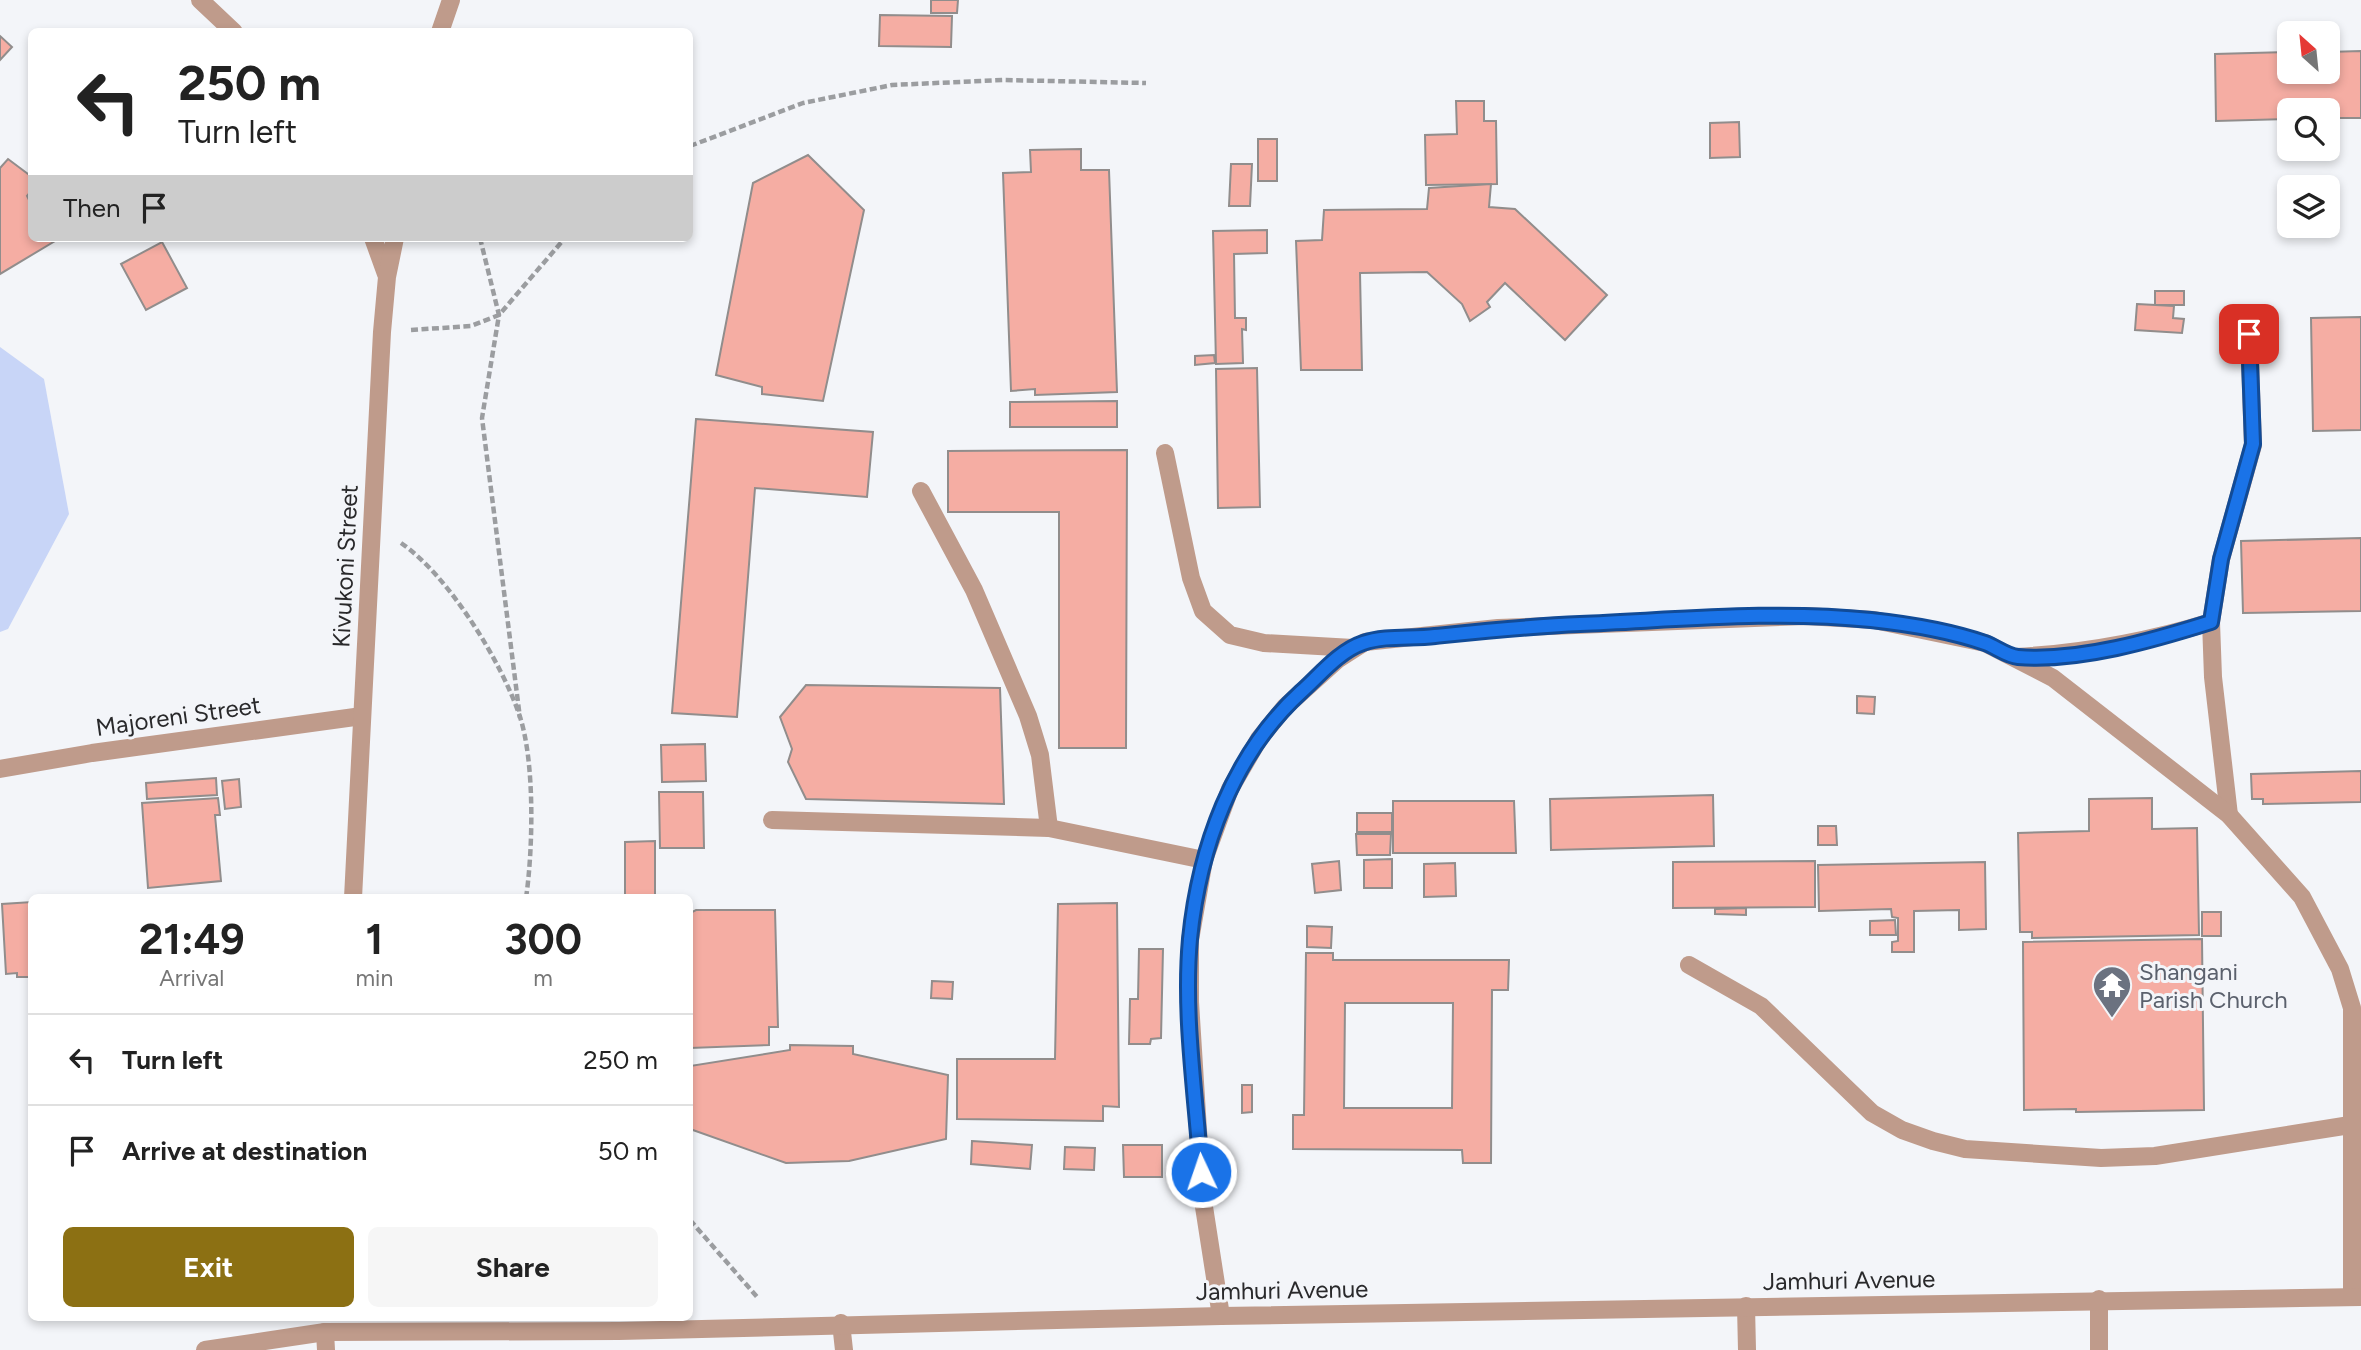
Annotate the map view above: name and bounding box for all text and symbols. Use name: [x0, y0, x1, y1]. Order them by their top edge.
north arrow: [2277, 21, 2340, 84]
map controls: [2277, 21, 2340, 238]
text: 250 m: [178, 53, 321, 112]
icon: left: [63, 56, 154, 147]
button: search: [2277, 98, 2340, 161]
text: Turn left: [178, 113, 297, 151]
button: layers: [2277, 175, 2340, 238]
icon: arrive: [135, 189, 173, 227]
text: Then: [63, 192, 121, 224]
pin: [2219, 304, 2279, 364]
icon: arrive: [2230, 315, 2268, 353]
street label: Kivukoni Street: [326, 484, 364, 648]
street label: Majoreni Street: [94, 690, 262, 742]
text: 21:49: [139, 914, 245, 965]
text: 1: [366, 914, 383, 965]
text: 300: [504, 914, 582, 965]
place label: Shangani Parish Church: [2139, 957, 2288, 1014]
text: Arrival: [159, 964, 224, 992]
text: min: [356, 964, 393, 992]
text: m: [533, 964, 553, 992]
temple icon: Shangani Parish Church: [2091, 964, 2133, 1019]
icon: left: [63, 1041, 101, 1079]
text: Turn left: [122, 1044, 223, 1076]
text: 250 m: [583, 1044, 658, 1076]
icon: arrive: [63, 1132, 101, 1170]
text: Arrive at destination: [122, 1135, 367, 1167]
text: 50 m: [598, 1135, 658, 1167]
position arrow: [1164, 1135, 1238, 1209]
button: Exit: [63, 1227, 354, 1307]
button: Share: [368, 1227, 658, 1307]
street label: Jamhuri Avenue: [1762, 1264, 1936, 1296]
street label: Jamhuri Avenue: [1195, 1274, 1369, 1306]

